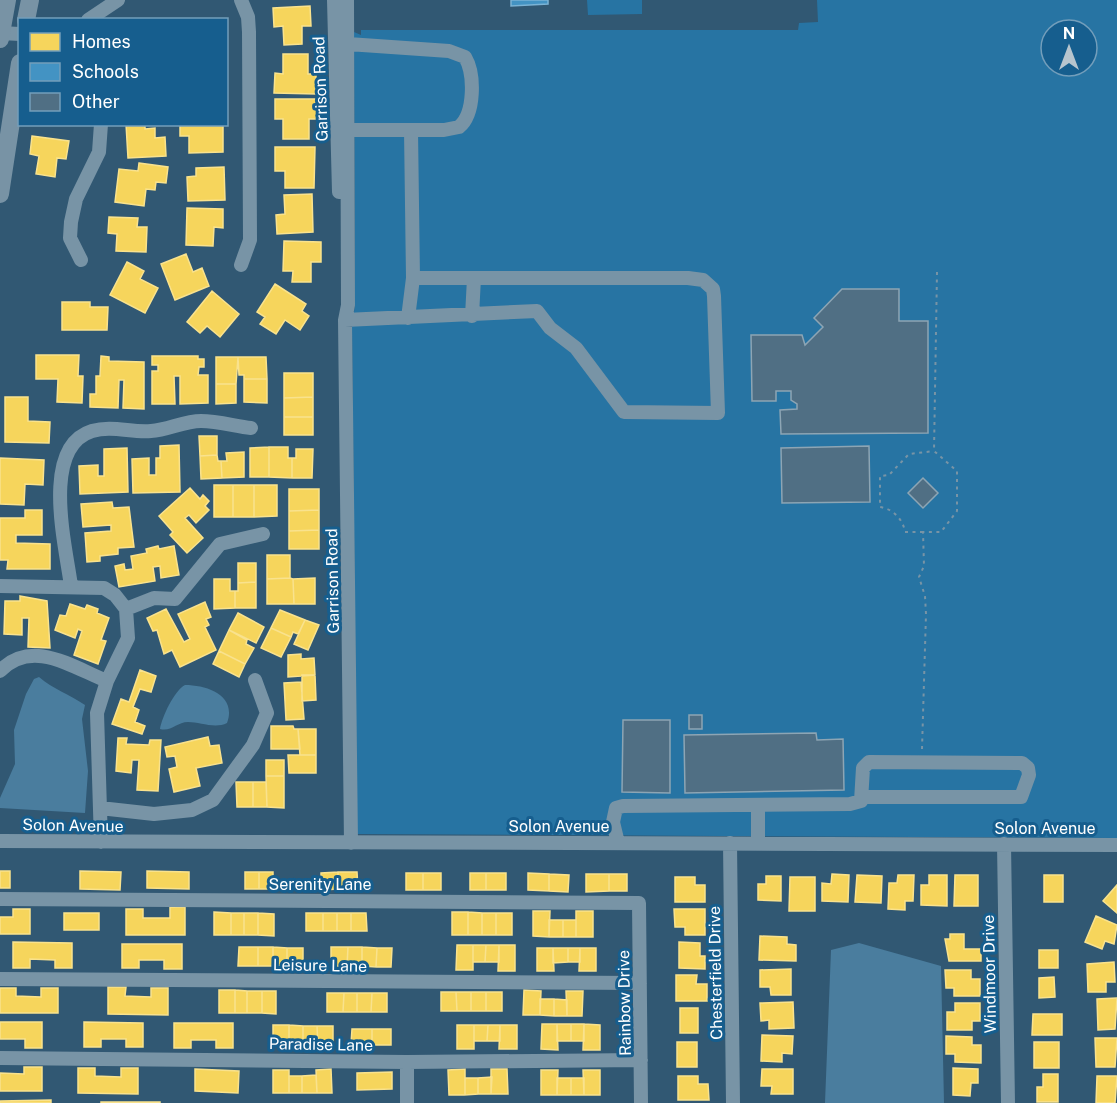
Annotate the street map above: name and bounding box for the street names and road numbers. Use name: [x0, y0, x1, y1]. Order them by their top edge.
street label: Garrison Road: [309, 36, 332, 142]
street label: Garrison Road: [322, 528, 343, 634]
street label: Solon Avenue: [22, 815, 124, 836]
street label: Solon Avenue: [508, 817, 610, 836]
street label: Solon Avenue: [994, 819, 1096, 838]
street label: Serenity Lane: [269, 875, 371, 894]
street label: Chesterfield Drive: [705, 906, 726, 1040]
street label: Windmoor Drive: [979, 915, 1000, 1033]
street label: Rainbow Drive: [614, 950, 635, 1056]
street label: Leisure Lane: [273, 955, 367, 976]
street label: Paradise Lane: [269, 1034, 373, 1055]

